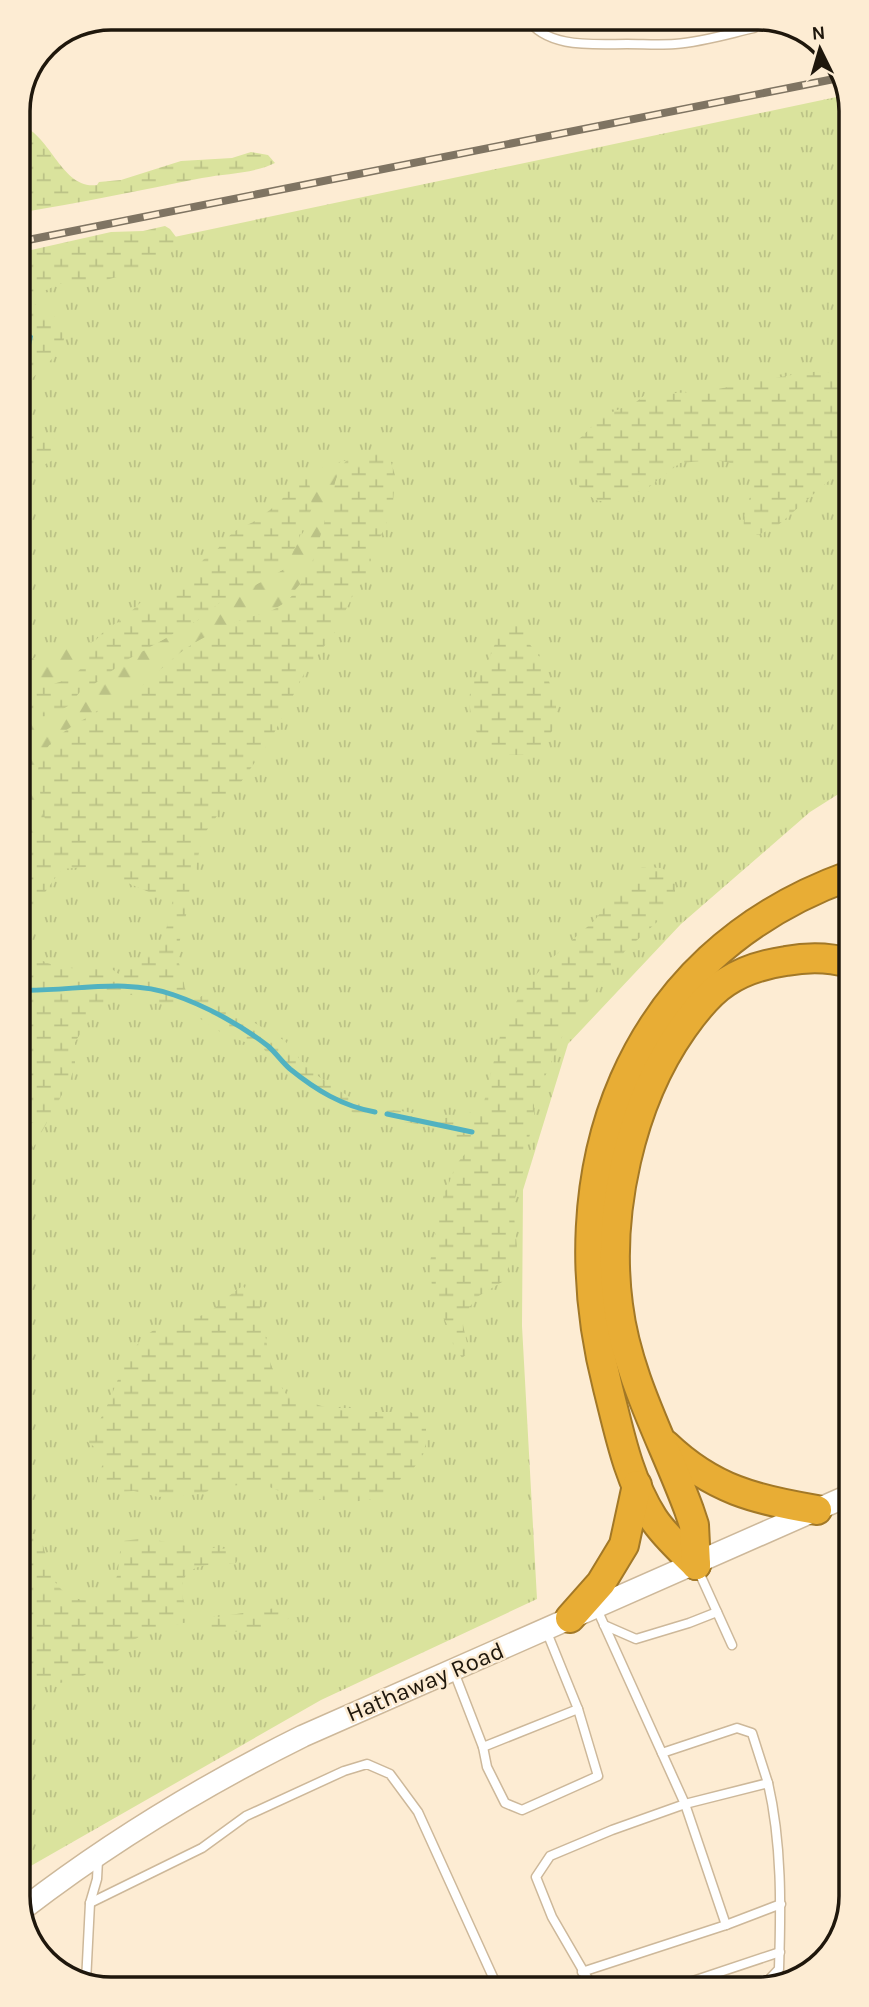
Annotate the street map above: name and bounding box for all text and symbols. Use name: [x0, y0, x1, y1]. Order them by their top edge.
north arrow: [785, 14, 855, 84]
text: N: [811, 22, 826, 45]
street label: Hathaway Road: [342, 1636, 508, 1728]

